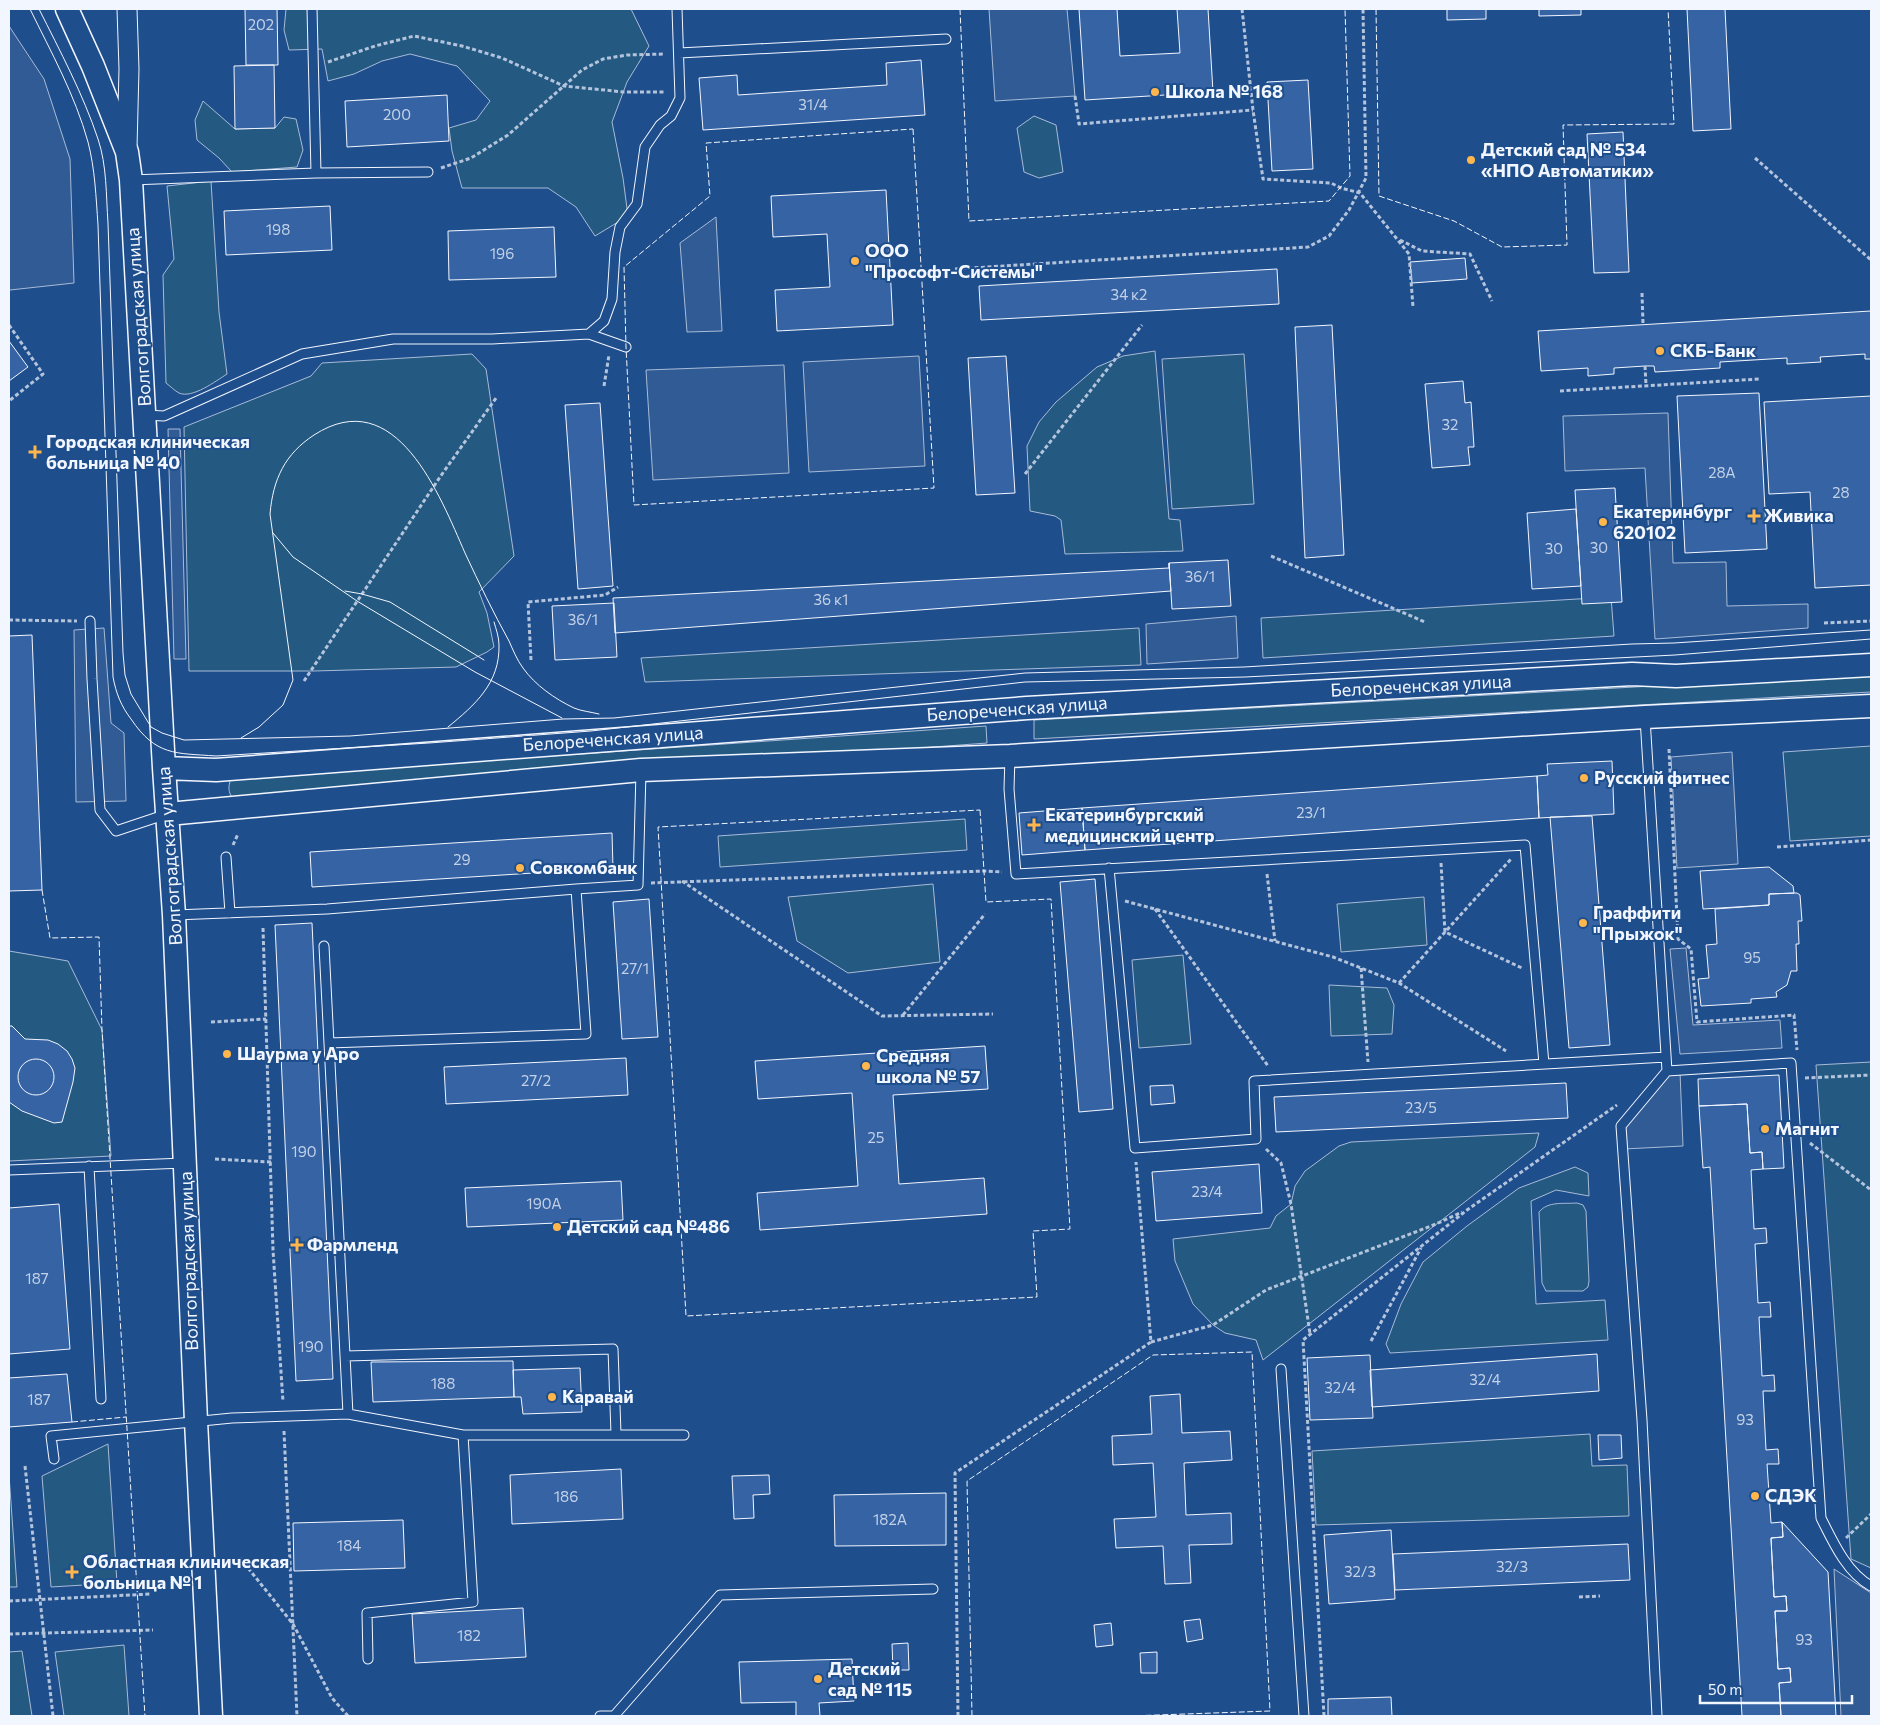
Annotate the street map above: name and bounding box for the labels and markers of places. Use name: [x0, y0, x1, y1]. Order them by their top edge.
place label: Школа № 168: [1165, 80, 1283, 102]
marker: Школа № 168: [1149, 86, 1161, 98]
place label: Детский сад № 534 «НПО Автоматики»: [1481, 138, 1654, 181]
marker: Детский сад № 534 «НПО Автоматики»: [1465, 154, 1477, 166]
place label: ООО "Прософт-Системы": [865, 239, 1043, 282]
marker: ООО "Прософт-Системы": [849, 255, 861, 267]
place label: СКБ-Банк: [1670, 339, 1757, 361]
marker: СКБ-Банк: [1654, 345, 1666, 357]
place label: Городская клиническая больница № 40: [46, 430, 250, 473]
marker: Городская клиническая больница № 40: [28, 445, 42, 459]
place label: Екатеринбург 620102: [1613, 500, 1732, 543]
place label: Живика: [1764, 504, 1834, 526]
marker: Живика: [1748, 510, 1760, 522]
marker: Екатеринбург 620102: [1597, 516, 1609, 528]
place label: Русский фитнес: [1594, 766, 1730, 788]
marker: Русский фитнес: [1578, 772, 1590, 784]
place label: Екатеринбургский медицинский центр: [1045, 803, 1215, 846]
marker: Екатеринбургский медицинский центр: [1027, 818, 1041, 832]
place label: Совкомбанк: [530, 856, 638, 878]
marker: Совкомбанк: [514, 862, 526, 874]
place label: Граффити "Прыжок": [1593, 901, 1683, 944]
marker: Граффити "Прыжок": [1577, 917, 1589, 929]
place label: Шаурма у Аро: [237, 1042, 360, 1064]
place label: Средняя школа № 57: [876, 1044, 980, 1087]
marker: Шаурма у Аро: [221, 1048, 233, 1060]
marker: Средняя школа № 57: [860, 1060, 872, 1072]
place label: Магнит: [1775, 1117, 1839, 1139]
marker: Магнит: [1759, 1123, 1771, 1135]
place label: Детский сад №486: [567, 1215, 730, 1237]
marker: Детский сад №486: [551, 1221, 563, 1233]
place label: Фармленд: [307, 1233, 398, 1255]
marker: Фармленд: [291, 1239, 303, 1251]
place label: Каравай: [562, 1385, 634, 1407]
marker: Каравай: [546, 1391, 558, 1403]
place label: СДЭК: [1765, 1484, 1817, 1506]
marker: СДЭК: [1749, 1490, 1761, 1502]
place label: Областная клиническая больница № 1: [83, 1550, 289, 1593]
marker: Областная клиническая больница № 1: [65, 1565, 79, 1579]
place label: Детский сад № 115: [828, 1657, 912, 1700]
marker: Детский сад № 115: [812, 1673, 824, 1685]

